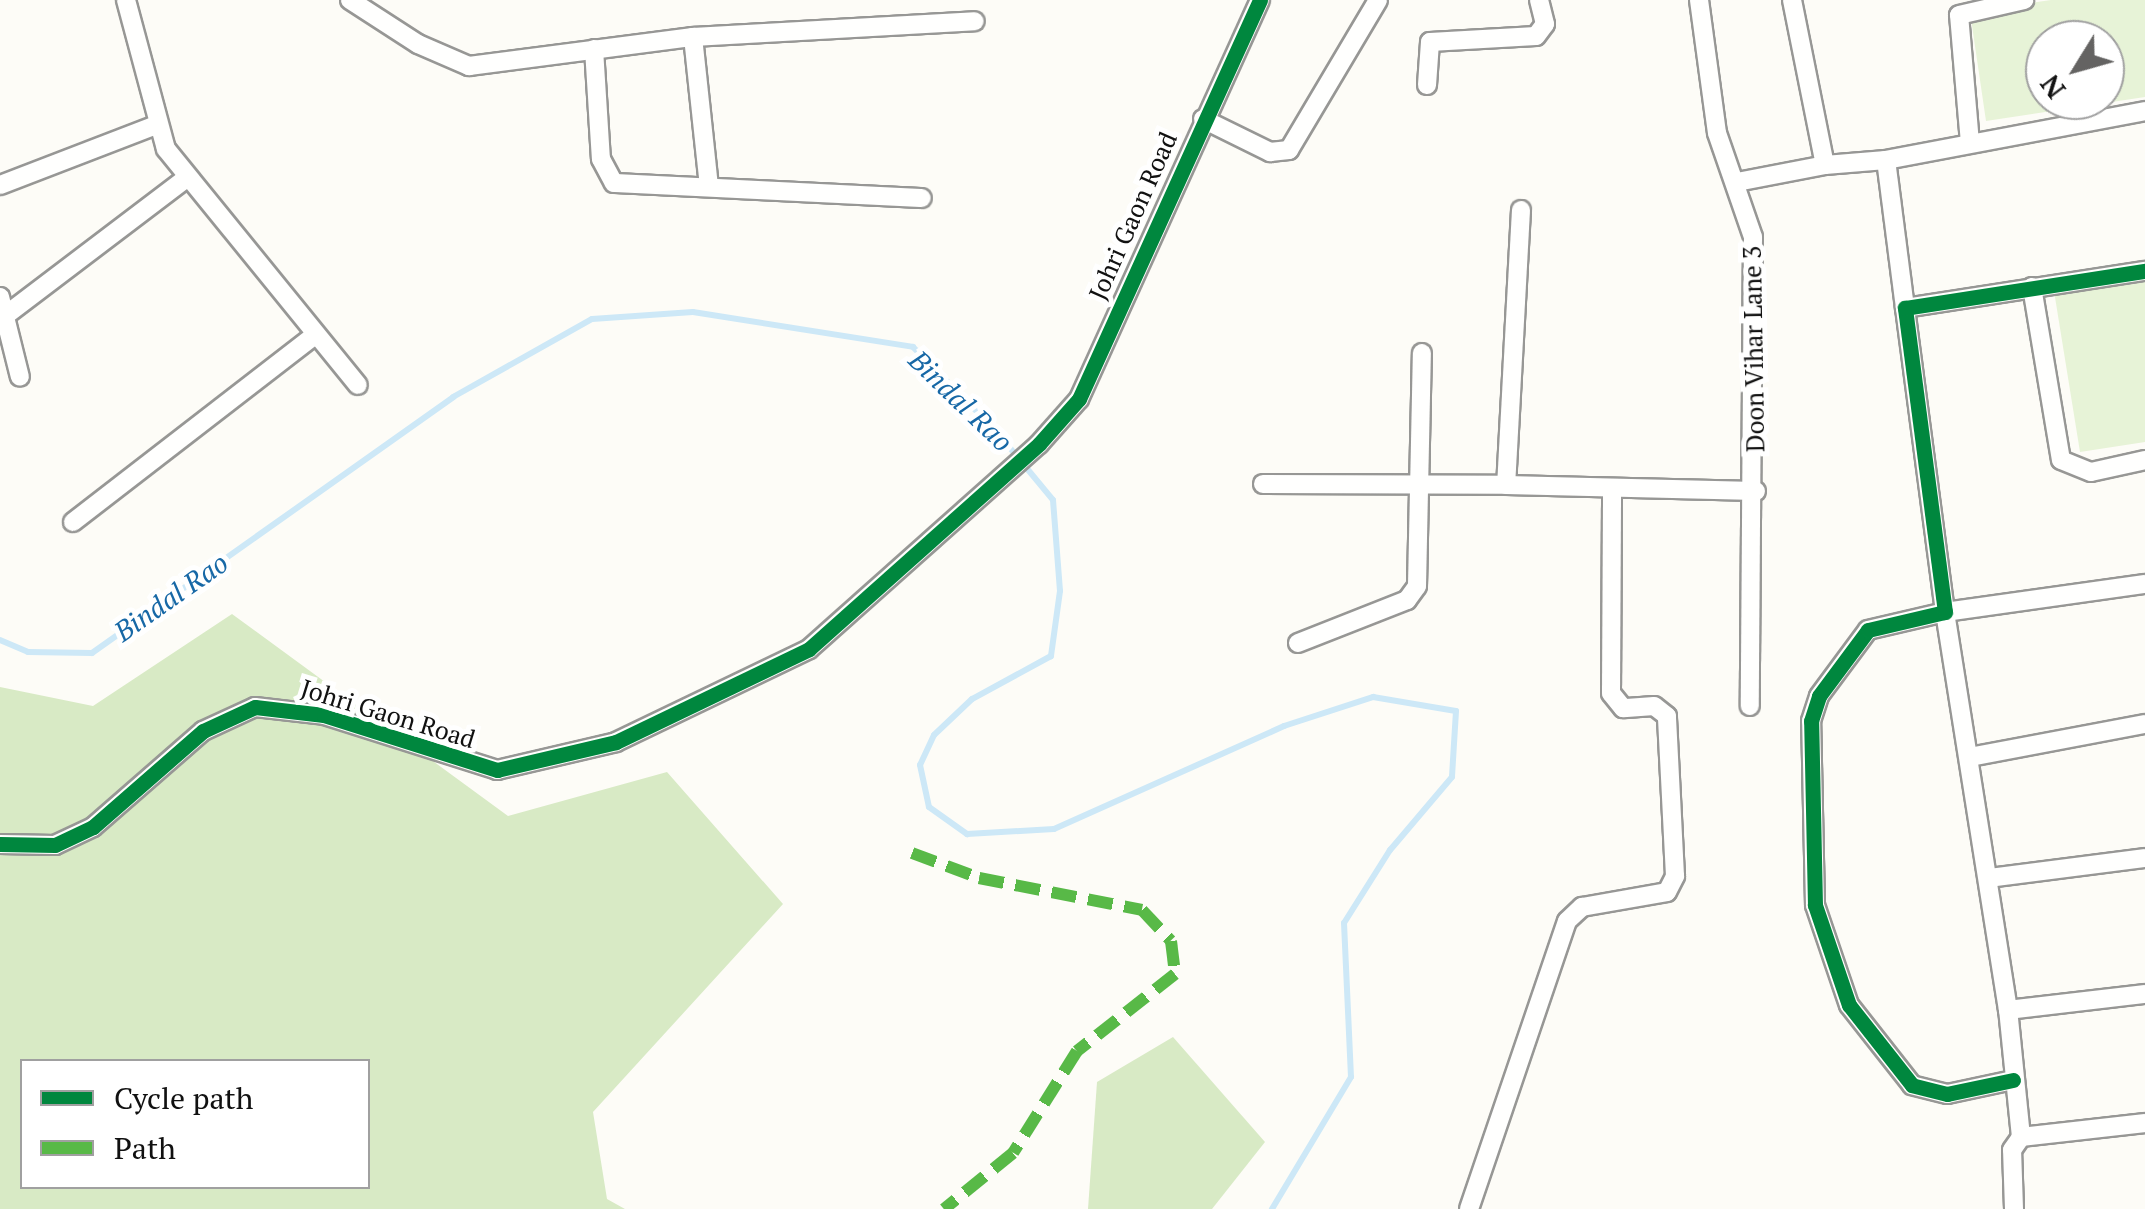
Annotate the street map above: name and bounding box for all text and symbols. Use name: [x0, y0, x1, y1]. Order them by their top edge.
north arrow: [2025, 20, 2125, 120]
text: N: [2031, 68, 2073, 107]
street label: Johri Gaon Road: [1083, 127, 1183, 305]
street label: Doon Vihar Lane 3: [1737, 245, 1771, 453]
water label: Bindal Rao: [902, 343, 1020, 459]
water label: Bindal Rao: [108, 546, 234, 648]
street label: Johri Gaon Road: [297, 673, 479, 755]
legend: [20, 1059, 370, 1189]
text: Cycle path: [114, 1078, 253, 1118]
text: Path: [114, 1128, 176, 1168]

